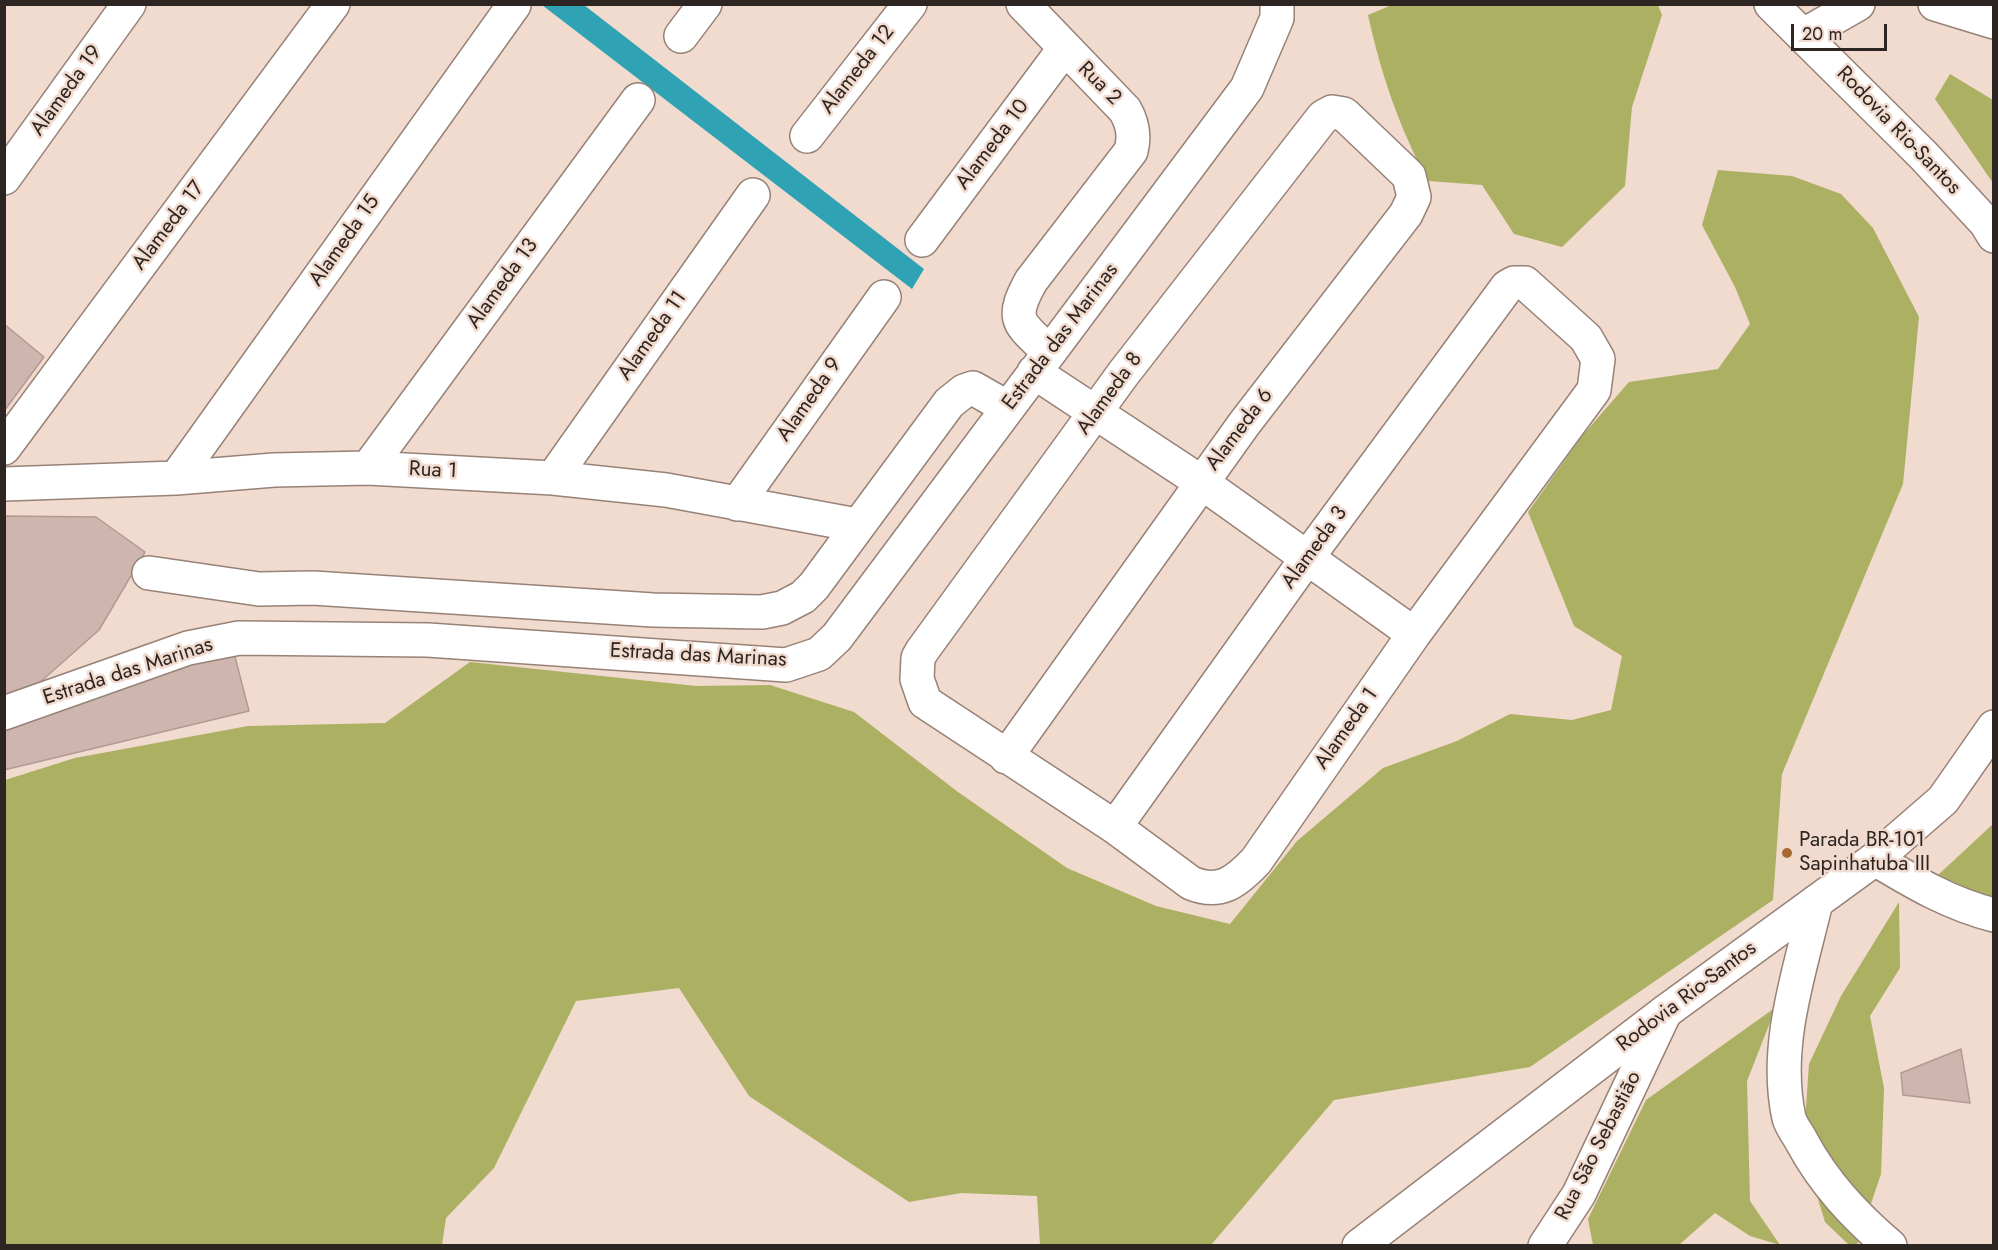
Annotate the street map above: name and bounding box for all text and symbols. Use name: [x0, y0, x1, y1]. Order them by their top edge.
scale bar: [1794, 12, 1890, 50]
street label: Alameda 12: [816, 21, 900, 119]
text: 20 m: [1802, 21, 1842, 47]
street label: Alameda 19: [26, 41, 108, 141]
street label: Rua 2: [1072, 57, 1126, 111]
street label: Rodovia Rio-Santos: [1831, 62, 1965, 200]
street label: Alameda 10: [951, 95, 1035, 195]
street label: Alameda 17: [127, 177, 211, 275]
street label: Alameda 15: [304, 191, 386, 291]
street label: Alameda 13: [462, 234, 544, 334]
street label: Estrada das Marinas: [998, 259, 1124, 415]
street label: Alameda 11: [613, 286, 693, 386]
street label: Alameda 8: [1072, 348, 1148, 440]
street label: Alameda 9: [772, 353, 848, 447]
street label: Alameda 6: [1201, 384, 1279, 476]
street label: Rua 1: [408, 457, 458, 485]
street label: Alameda 3: [1277, 502, 1353, 594]
street label: Estrada das Marinas: [40, 633, 216, 711]
street label: Estrada das Marinas: [609, 639, 787, 673]
street label: Alameda 1: [1310, 683, 1384, 775]
place label: Parada BR-101 Sapinhatuba III: [1799, 828, 1930, 878]
marker: Parada BR-101 Sapinhatuba III: [1780, 846, 1794, 860]
street label: Rodovia Rio-Santos: [1612, 936, 1762, 1058]
street label: Rua São Sebastião: [1551, 1067, 1647, 1225]

